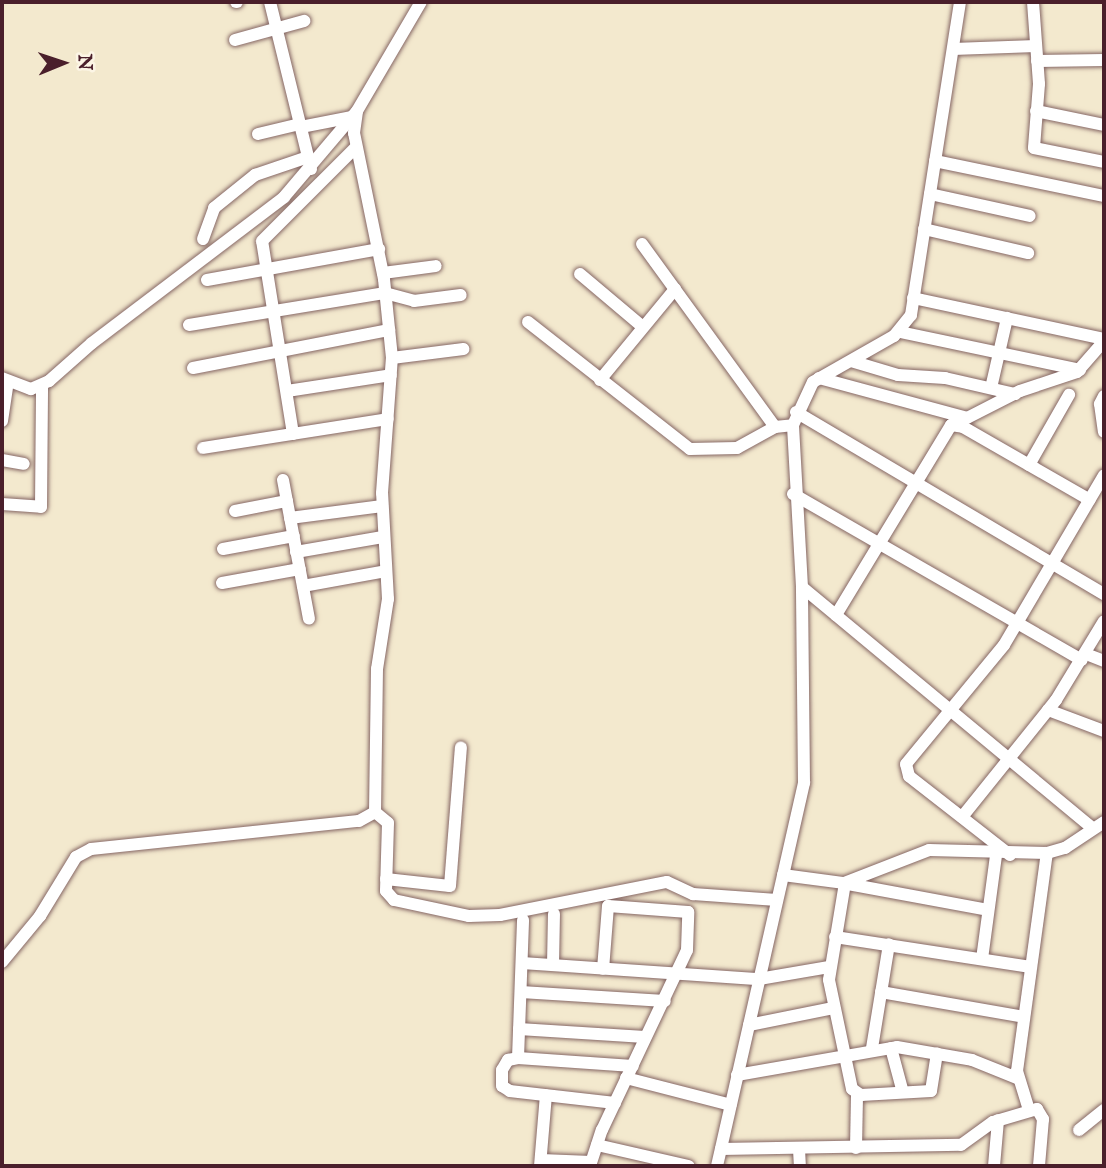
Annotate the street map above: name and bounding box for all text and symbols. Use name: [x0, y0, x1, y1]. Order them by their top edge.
north arrow: [28, 28, 98, 98]
text: N: [72, 54, 96, 71]

